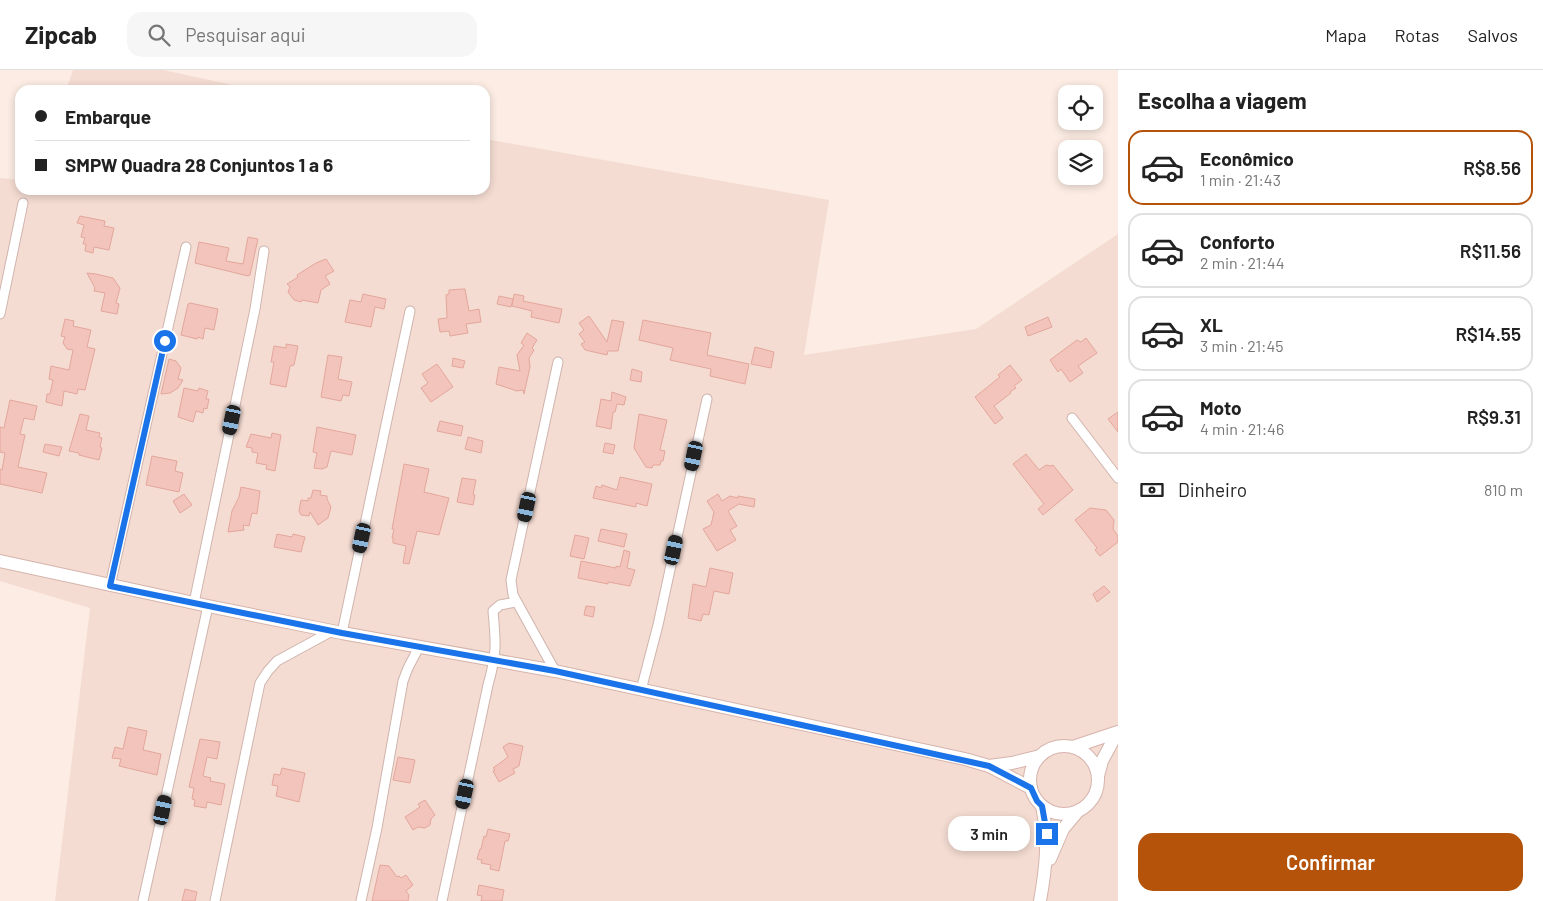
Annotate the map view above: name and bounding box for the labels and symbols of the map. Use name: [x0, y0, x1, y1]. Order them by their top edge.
route start: [154, 330, 176, 352]
car: [221, 404, 242, 436]
car: [683, 440, 704, 472]
car: [516, 491, 537, 523]
car: [351, 522, 372, 554]
car: [663, 534, 684, 566]
car: [454, 778, 475, 810]
car: [152, 794, 173, 826]
callout: 3 min: [947, 816, 1030, 852]
route end: [1036, 823, 1058, 845]

